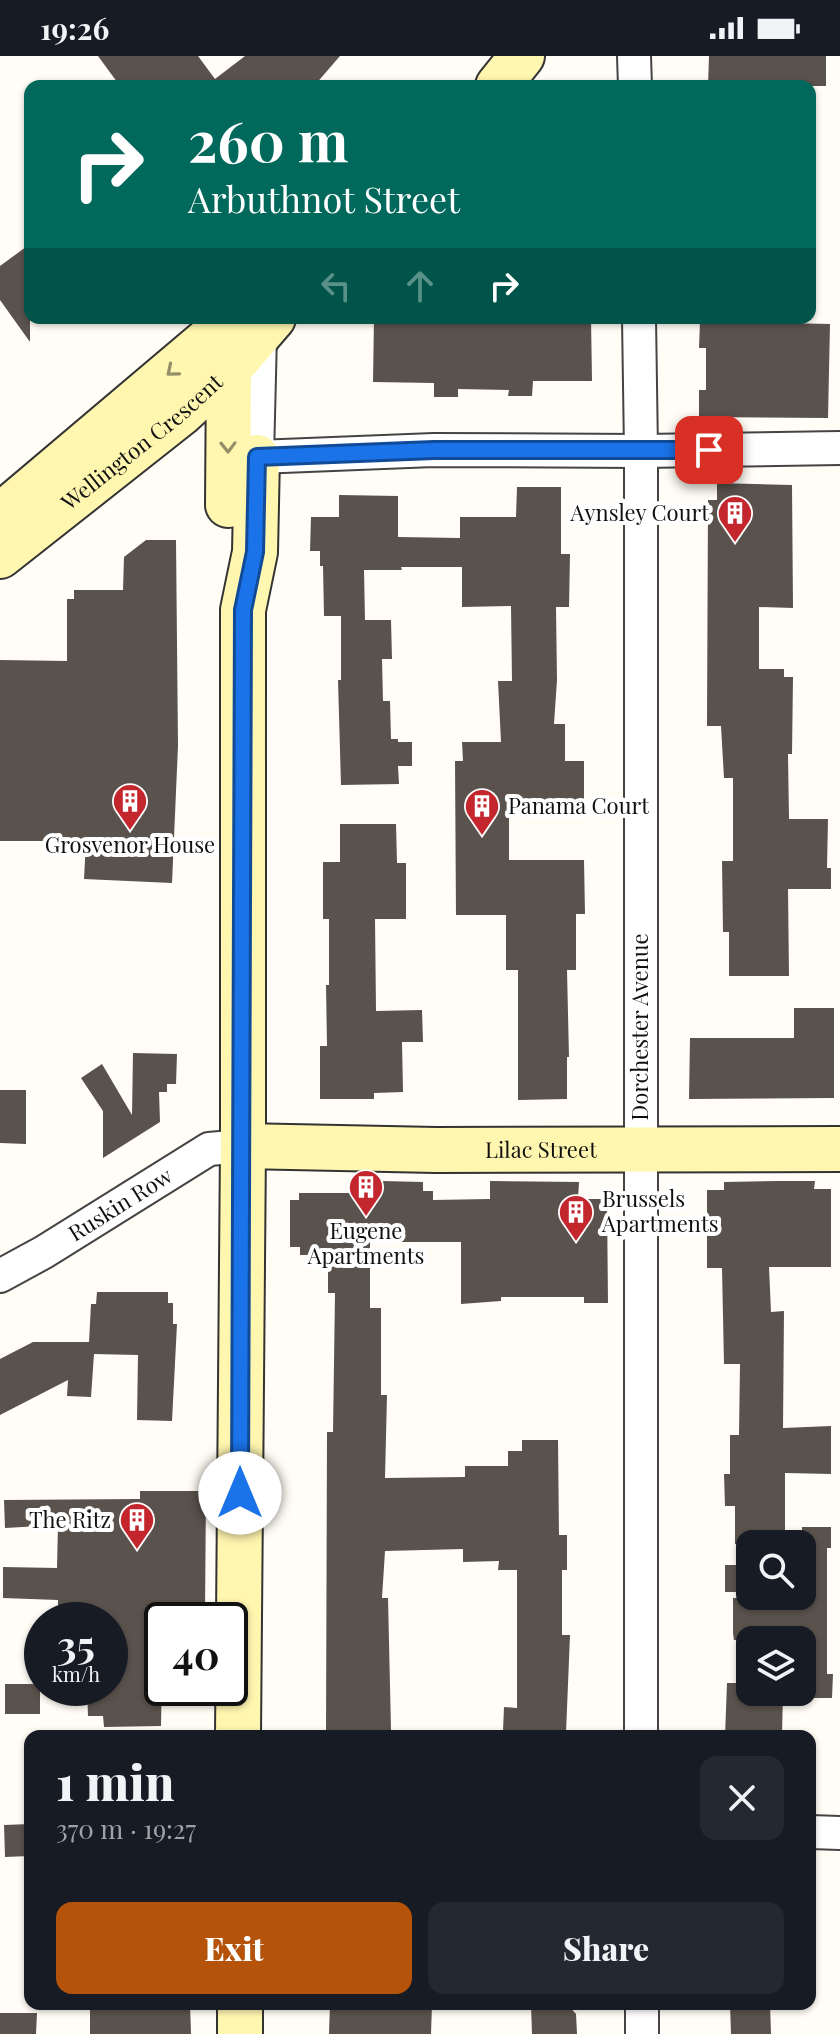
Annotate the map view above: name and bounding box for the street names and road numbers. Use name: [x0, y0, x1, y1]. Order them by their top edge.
street label: Wellington Crescent: [54, 366, 229, 517]
street label: Dorchester Avenue: [624, 933, 654, 1121]
street label: Lilac Street: [485, 1134, 598, 1164]
street label: Ruskin Row: [62, 1160, 177, 1247]

